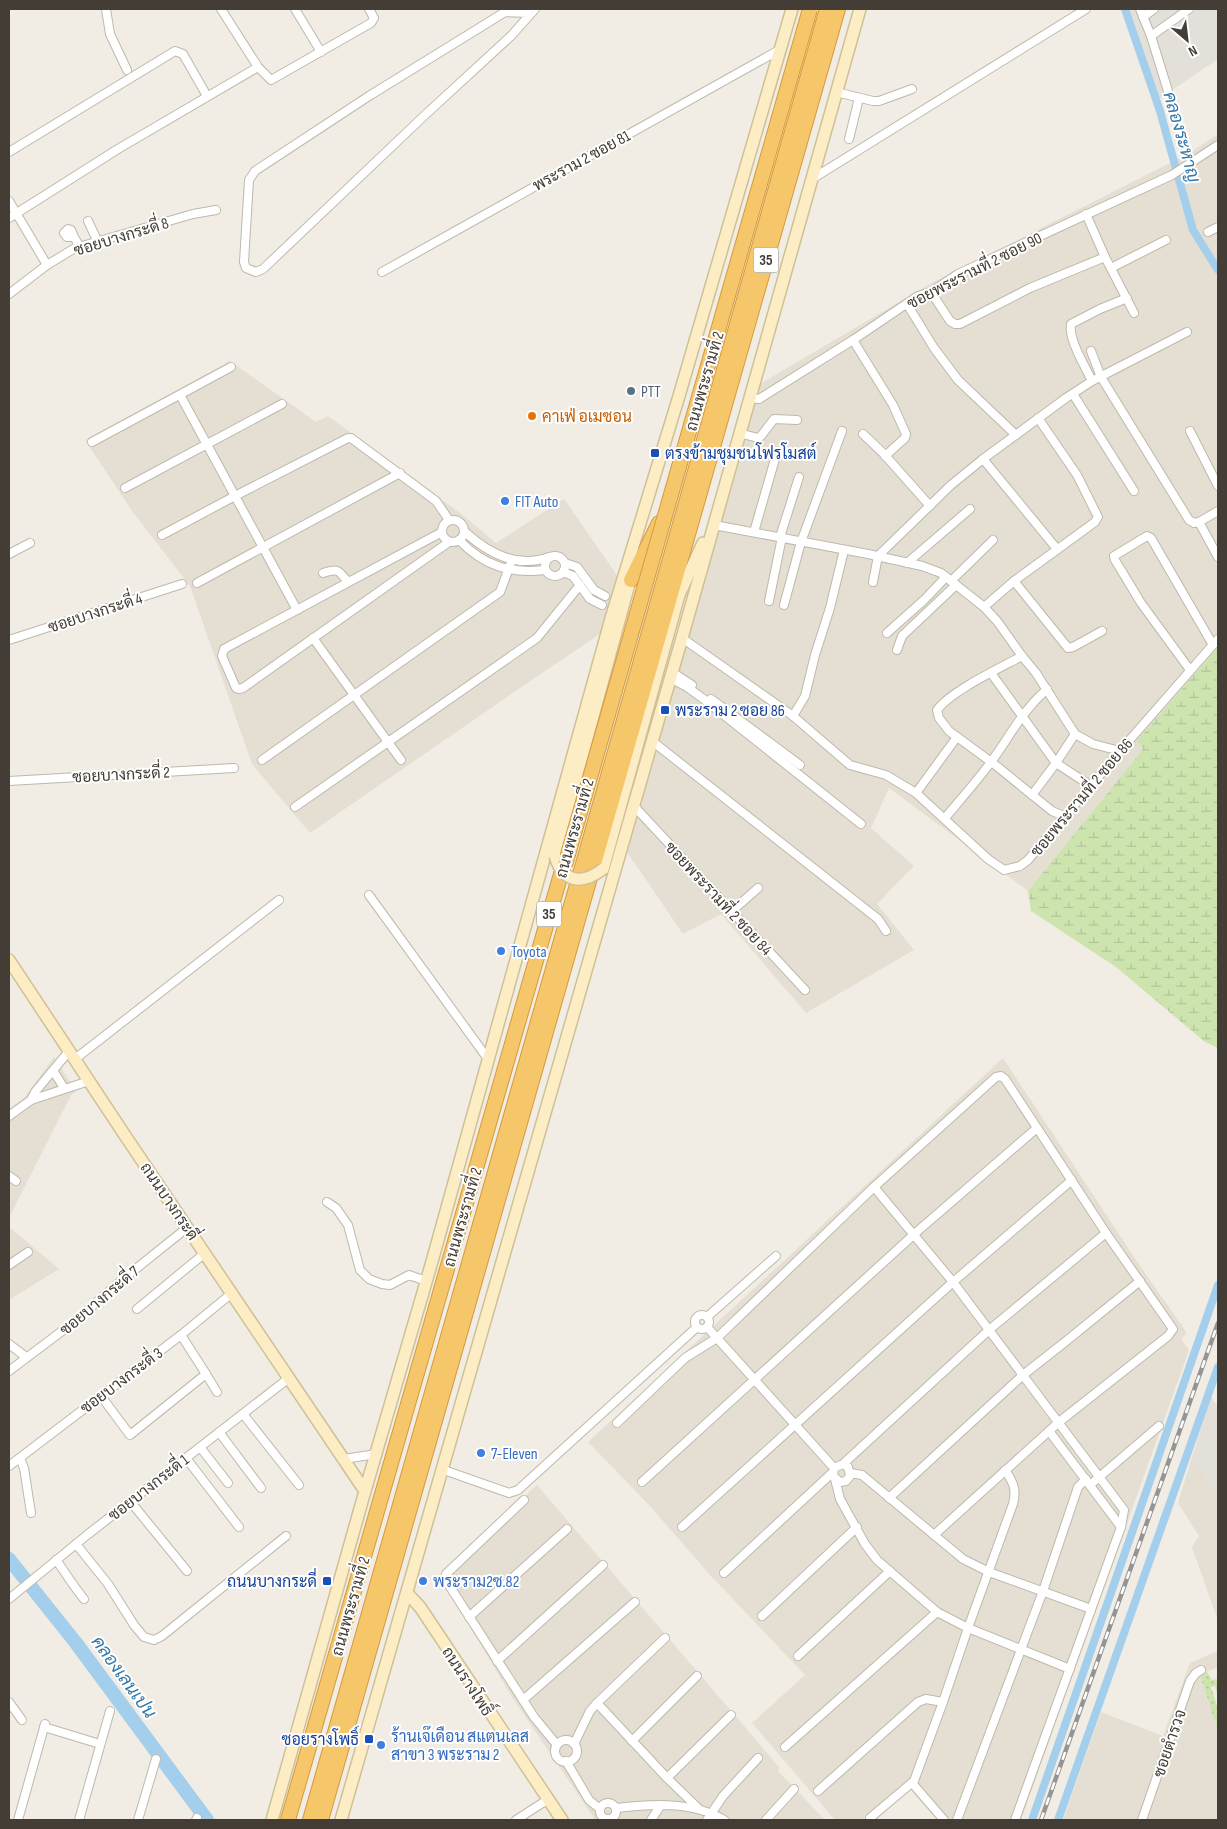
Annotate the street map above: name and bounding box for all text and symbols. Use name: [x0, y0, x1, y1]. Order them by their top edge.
north arrow: [1162, 15, 1212, 65]
text: N: [1186, 42, 1200, 60]
water label: คลองระหาญ: [1159, 89, 1205, 185]
street label: พระราม 2 ซอย 81: [530, 127, 634, 196]
street label: ซอยบางกระดี่ 8: [70, 208, 171, 261]
street label: ซอยพระรามที่ 2 ซอย 90: [901, 224, 1045, 314]
road number: 35: [754, 248, 778, 272]
street label: ถนนพระรามที่ 2: [676, 328, 729, 433]
place label: PTT: [641, 383, 661, 402]
marker: PTT: [625, 385, 637, 397]
place label: คาเฟ่ อเมซอน: [542, 407, 632, 427]
marker: คาเฟ่ อเมซอน: [526, 410, 538, 422]
place label: ตรงข้ามชุมชนโฟรโมสต์: [665, 441, 816, 465]
marker: ตรงข้ามชุมชนโฟรโมสต์: [649, 447, 661, 459]
place label: FIT Auto: [515, 493, 559, 512]
marker: FIT Auto: [499, 495, 511, 507]
street label: ซอยบางกระดี่ 4: [44, 583, 145, 638]
place label: พระราม 2 ซอย 86: [675, 702, 785, 721]
marker: พระราม 2 ซอย 86: [659, 704, 671, 716]
street label: ซอยพระรามที่ 2 ซอย 86: [1022, 731, 1137, 861]
street label: ซอยบางกระดี่ 2: [71, 757, 170, 788]
street label: ถนนพระรามที่ 2: [546, 775, 599, 880]
street label: ซอยพระรามที่ 2 ซอย 84: [660, 834, 780, 960]
road number: 35: [536, 902, 562, 926]
place label: Toyota: [511, 943, 547, 962]
marker: Toyota: [495, 945, 507, 957]
street label: ถนนบางกระดี่: [136, 1156, 207, 1244]
street label: ถนนพระรามที่ 2: [434, 1164, 487, 1269]
street label: ซอยบางกระดี่ 7: [53, 1258, 144, 1340]
street label: ซอยบางกระดี่ 3: [73, 1339, 167, 1418]
place label: 7-Eleven: [491, 1445, 538, 1464]
street label: ซอยบางกระดี่ 1: [101, 1446, 193, 1525]
marker: 7-Eleven: [475, 1447, 487, 1459]
street label: ถนนพระรามที่ 2: [322, 1553, 375, 1658]
place label: ถนนบางกระดี่: [227, 1567, 317, 1592]
place label: พระราม2ซ.82: [433, 1573, 519, 1592]
marker: ถนนบางกระดี่: [321, 1575, 333, 1587]
marker: พระราม2ซ.82: [417, 1575, 429, 1587]
water label: คลองเลนเปน: [87, 1632, 161, 1723]
street label: ถนนรางโพธิ์: [437, 1640, 502, 1720]
street label: ซอยตำรวจ: [1149, 1707, 1191, 1780]
place label: ซอยรางโพธิ์: [282, 1725, 359, 1750]
place label: ร้านเจ๊เดือน สแตนเลส สาขา 3 พระราม 2: [391, 1725, 529, 1765]
marker: ซอยรางโพธิ์: [363, 1733, 375, 1745]
marker: ร้านเจ๊เดือน สแตนเลส สาขา 3 พระราม 2: [375, 1739, 387, 1751]

